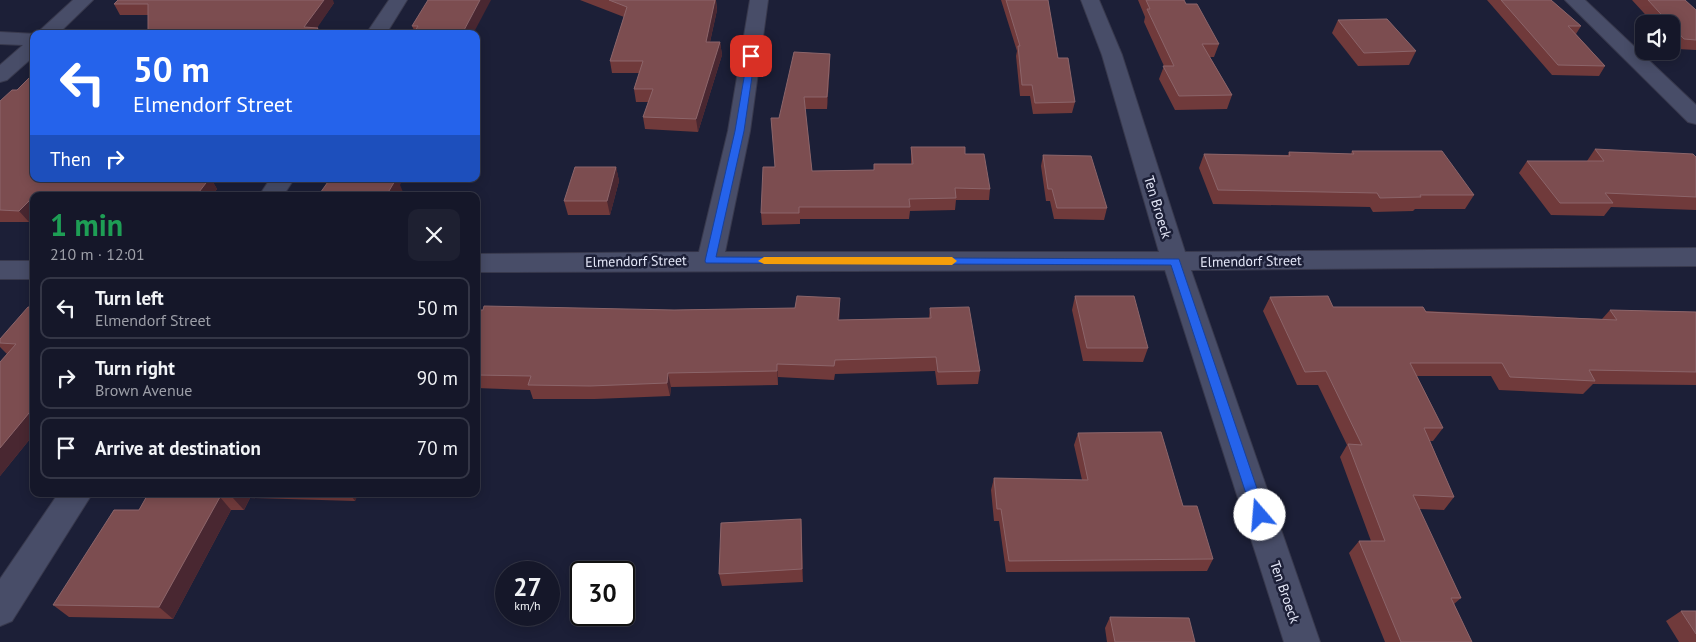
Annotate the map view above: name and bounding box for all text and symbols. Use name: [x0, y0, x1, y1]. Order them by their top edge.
map controls: [1635, 15, 1680, 60]
button: sound: [1635, 15, 1680, 60]
pin: [730, 35, 772, 77]
icon: arrive: [737, 42, 765, 70]
text: 50 m: [133, 46, 210, 92]
icon: left: [50, 50, 115, 115]
text: Elmendorf Street: [133, 90, 292, 118]
icon: right: [101, 145, 129, 173]
text: Then: [50, 147, 91, 171]
street label: Ten Broeck: [1140, 173, 1176, 241]
text: 1 min: [50, 205, 123, 244]
button: close: [408, 209, 460, 261]
text: 210 m · 12:01: [50, 244, 145, 264]
street label: Elmendorf Street: [585, 251, 687, 271]
street label: Elmendorf Street: [1200, 251, 1302, 271]
text: Turn left: [95, 286, 164, 310]
icon: left: [52, 294, 80, 322]
text: 50 m: [417, 296, 458, 320]
text: Elmendorf Street: [95, 310, 211, 330]
text: Turn right: [95, 356, 175, 380]
icon: right: [52, 364, 80, 392]
text: 90 m: [417, 366, 458, 390]
text: Brown Avenue: [95, 380, 192, 400]
icon: arrive: [52, 434, 80, 462]
text: Arrive at destination: [95, 436, 261, 460]
text: 70 m: [417, 436, 458, 460]
position arrow: [1233, 488, 1285, 540]
street label: Ten Broeck: [1266, 558, 1304, 626]
speed limit sign: 30: [570, 561, 635, 626]
text: 27: [513, 571, 542, 603]
text: km/h: [514, 598, 541, 613]

